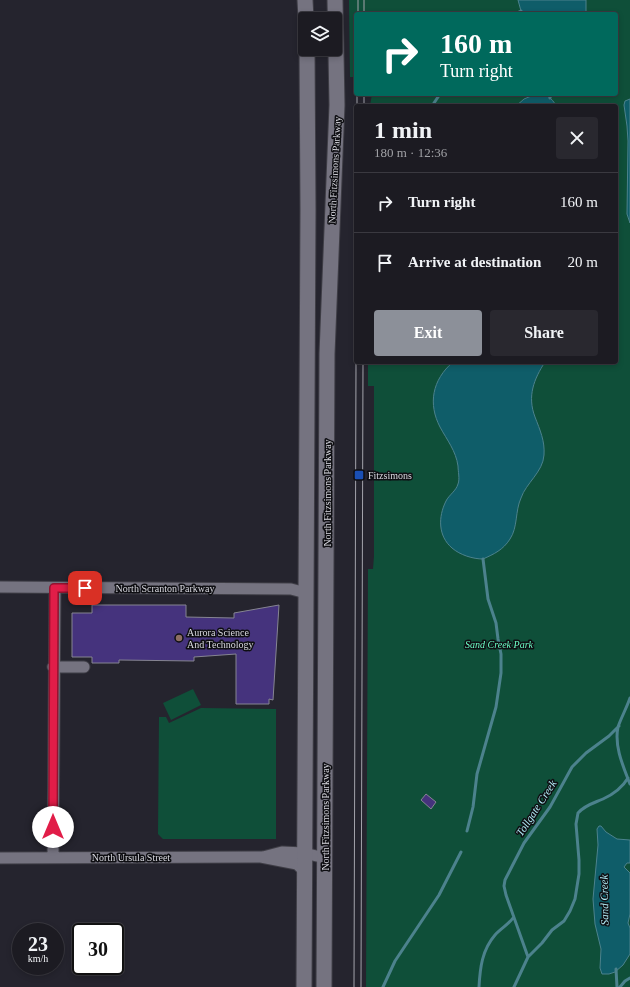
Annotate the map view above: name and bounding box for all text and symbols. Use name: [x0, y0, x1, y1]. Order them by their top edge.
map controls: [298, 12, 342, 56]
button: layers: [298, 12, 342, 56]
icon: right: [374, 28, 426, 80]
text: 160 m: [440, 28, 512, 59]
text: Turn right: [440, 61, 513, 81]
street label: North Fitzsimons Parkway: [326, 116, 343, 224]
text: 1 min: [374, 117, 432, 143]
button: close: [556, 117, 598, 159]
text: 180 m · 12:36: [374, 145, 447, 160]
icon: right: [374, 192, 396, 214]
text: Turn right: [408, 194, 475, 210]
text: 160 m: [560, 194, 598, 210]
icon: arrive: [374, 252, 396, 274]
text: Arrive at destination: [408, 254, 541, 270]
text: 20 m: [568, 254, 598, 270]
button: Exit: [374, 310, 482, 356]
button: Share: [490, 310, 598, 356]
street label: North Fitzsimons Parkway: [322, 439, 333, 547]
marker: Fitzsimons: [353, 469, 365, 481]
place label: Fitzsimons: [368, 470, 412, 481]
pin: [68, 571, 102, 605]
icon: arrive: [74, 577, 96, 599]
street label: North Scranton Parkway: [116, 583, 214, 594]
place label: Aurora Science And Technology: [187, 627, 254, 650]
marker: Aurora Science And Technology: [174, 633, 184, 643]
park label: Sand Creek Park: [465, 639, 534, 650]
street label: North Fitzsimons Parkway: [320, 763, 331, 871]
water label: Tollgate Creek: [513, 777, 559, 838]
position arrow: [32, 806, 74, 848]
street label: North Ursula Street: [92, 852, 170, 863]
water label: Sand Creek: [598, 873, 610, 925]
speed limit sign: 30: [72, 923, 124, 975]
text: 23: [28, 933, 48, 955]
text: km/h: [28, 953, 48, 964]

